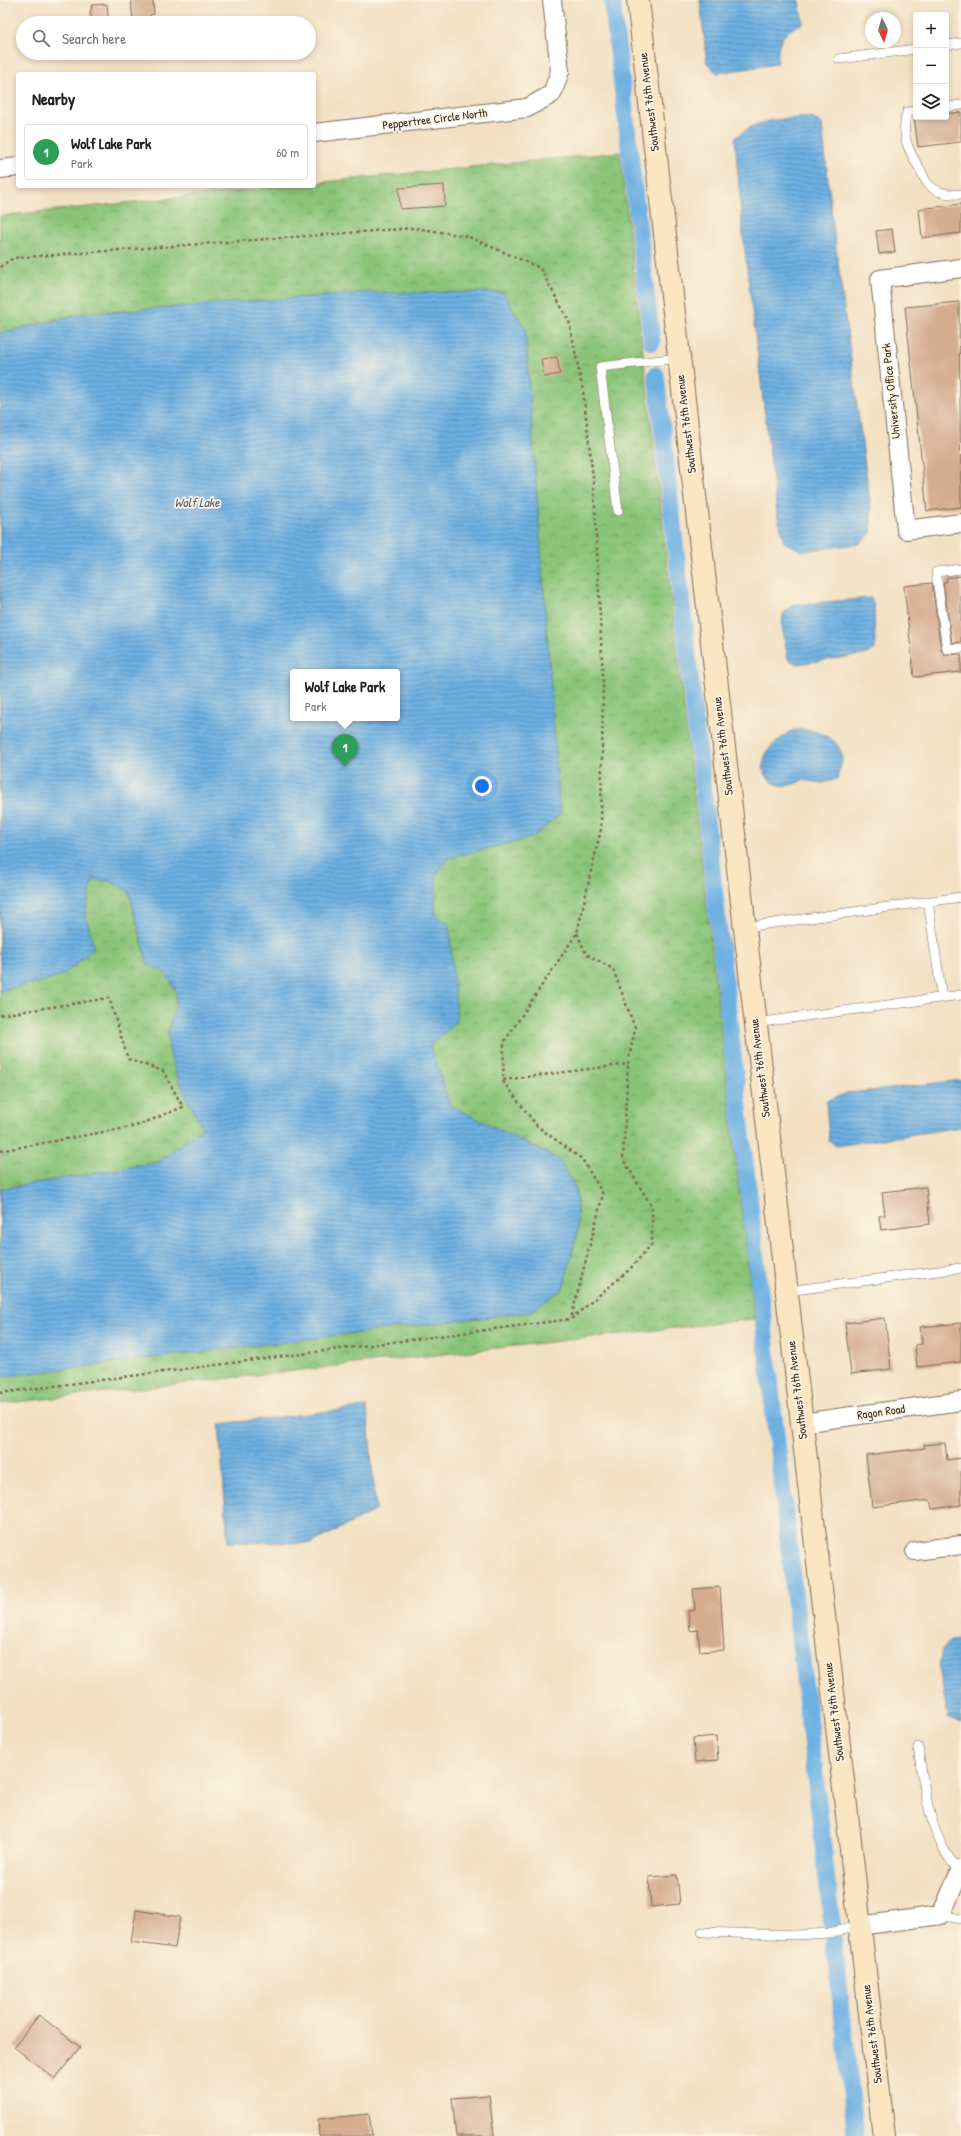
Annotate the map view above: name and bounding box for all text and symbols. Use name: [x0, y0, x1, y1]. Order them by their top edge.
north arrow: [865, 12, 901, 48]
map controls: [913, 12, 949, 120]
button: +: [913, 12, 949, 48]
search box: [16, 16, 316, 60]
icon: search: [30, 27, 52, 49]
text: Search here: [62, 28, 126, 49]
button: −: [913, 48, 949, 84]
street label: Southwest 76th Avenue: [634, 52, 663, 152]
button: layers: [913, 84, 949, 120]
text: Nearby: [32, 87, 75, 110]
street label: Peppertree Circle North: [382, 104, 488, 133]
text: Wolf Lake Park: [71, 133, 151, 154]
text: 1: [44, 143, 48, 161]
text: 60 m: [276, 143, 299, 161]
text: Park: [71, 154, 93, 172]
street label: University Office Park: [877, 342, 904, 440]
street label: Southwest 76th Avenue: [671, 374, 700, 474]
water label: Wolf Lake: [175, 493, 220, 511]
popup: [290, 669, 400, 721]
text: Wolf Lake Park: [305, 676, 385, 697]
street label: Southwest 76th Avenue: [708, 696, 737, 796]
text: Park: [305, 697, 327, 715]
pin: 1: [332, 734, 358, 767]
your location: [472, 776, 492, 796]
street label: Southwest 76th Avenue: [745, 1018, 774, 1118]
street label: Southwest 76th Avenue: [782, 1340, 811, 1440]
street label: Ragon Road: [856, 1400, 906, 1423]
street label: Southwest 76th Avenue: [819, 1662, 848, 1762]
street label: Southwest 76th Avenue: [857, 1984, 886, 2084]

